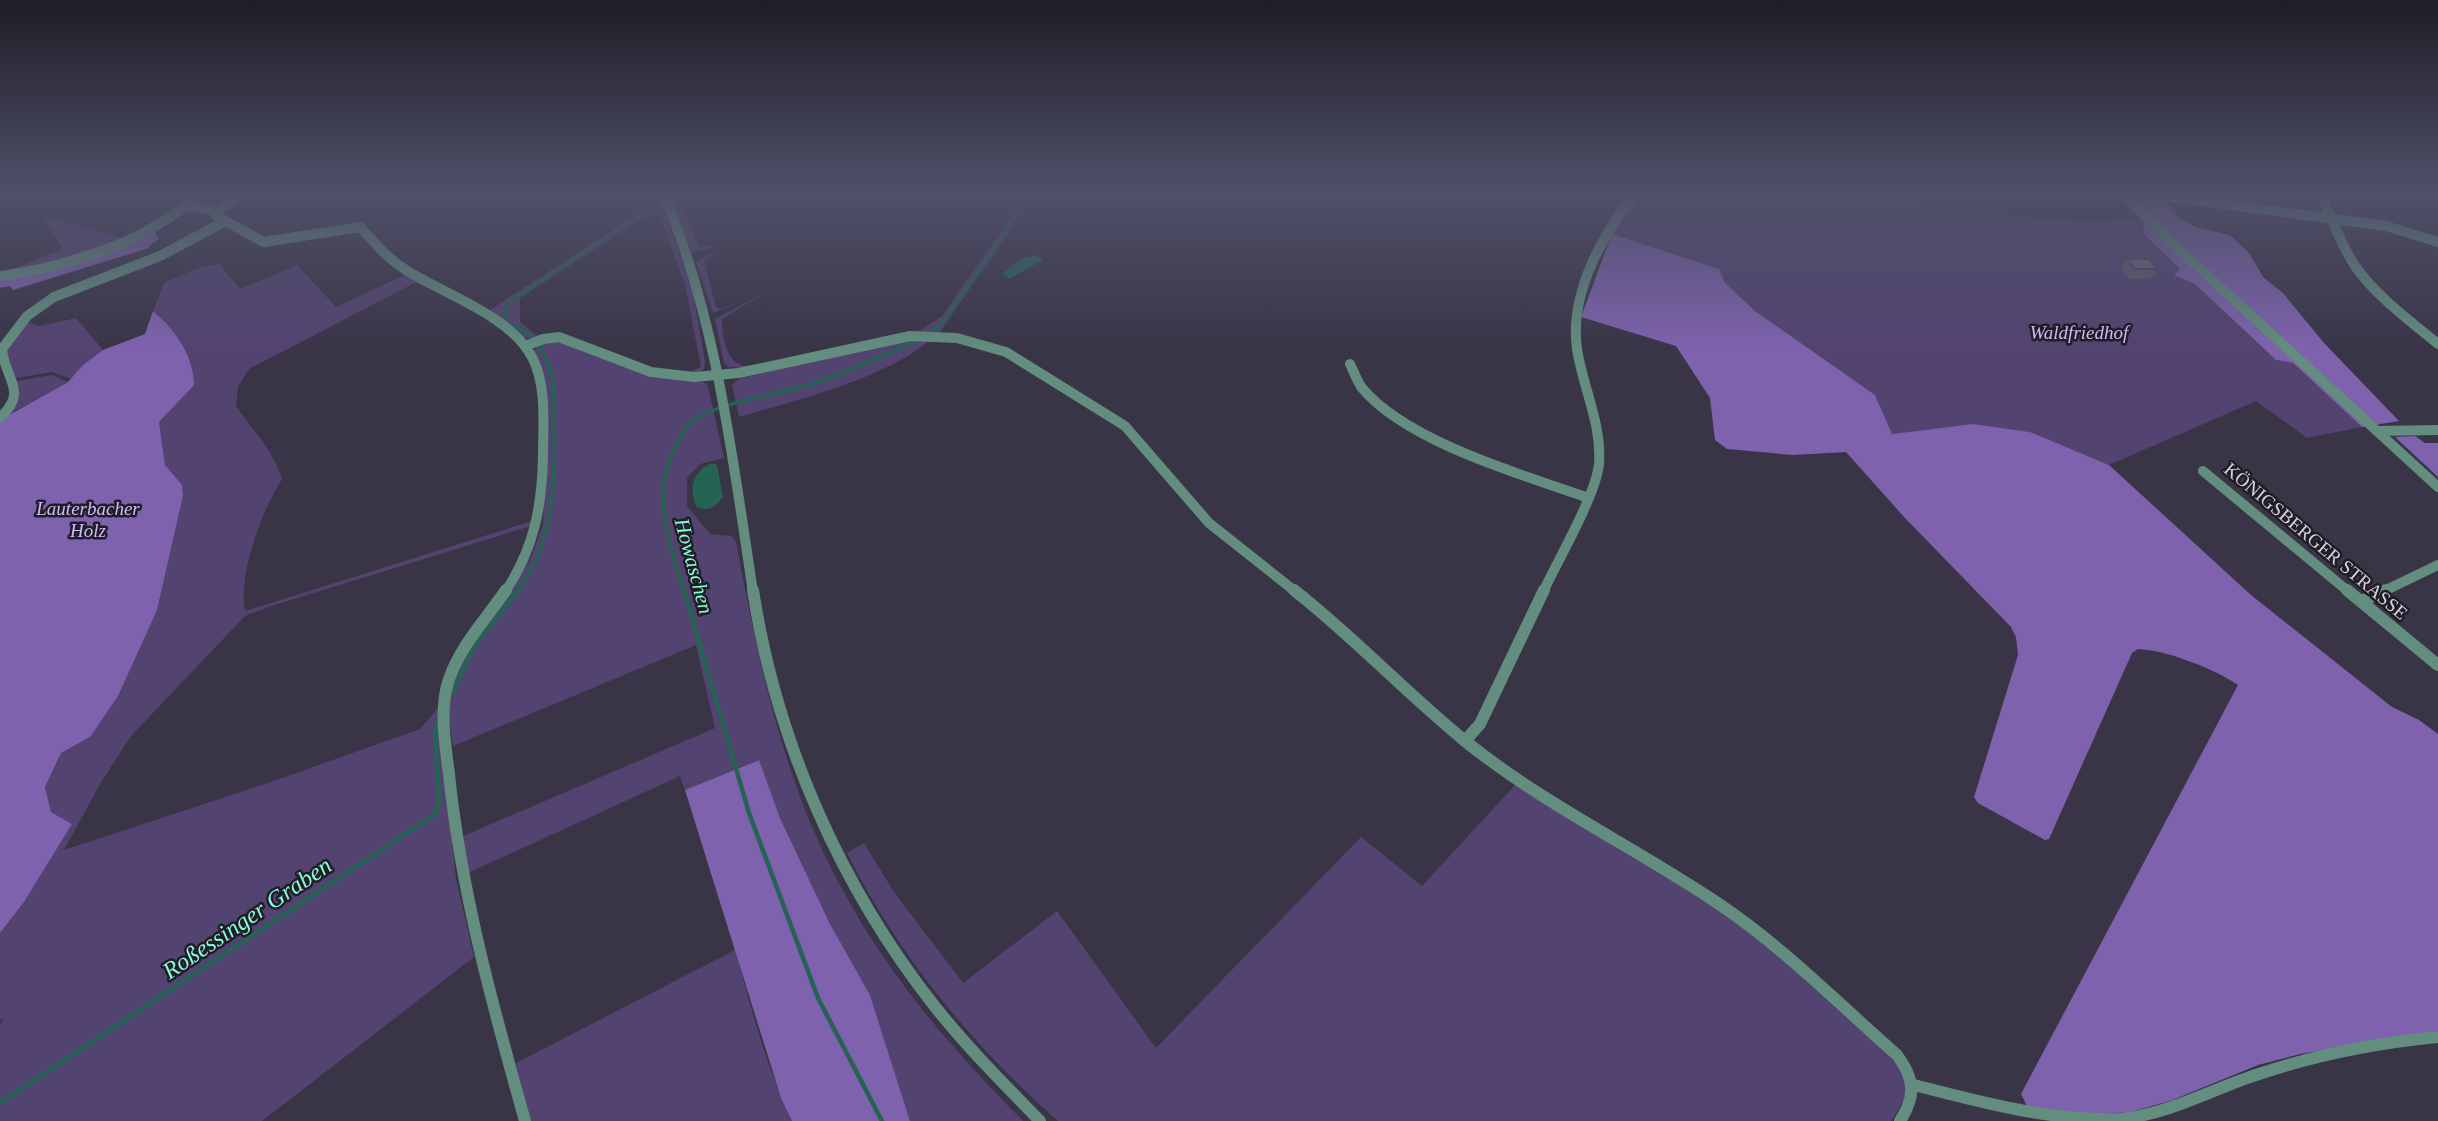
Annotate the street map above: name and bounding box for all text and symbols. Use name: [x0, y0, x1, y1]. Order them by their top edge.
park label: Waldfriedhof: [2030, 322, 2131, 343]
street label: KÖNIGSBERGER STRASSE: [2220, 458, 2412, 624]
park label: Lauterbacher Holz: [35, 498, 140, 541]
water label: Howaschen: [669, 515, 718, 616]
water label: Roßessinger Graben: [157, 852, 336, 985]

